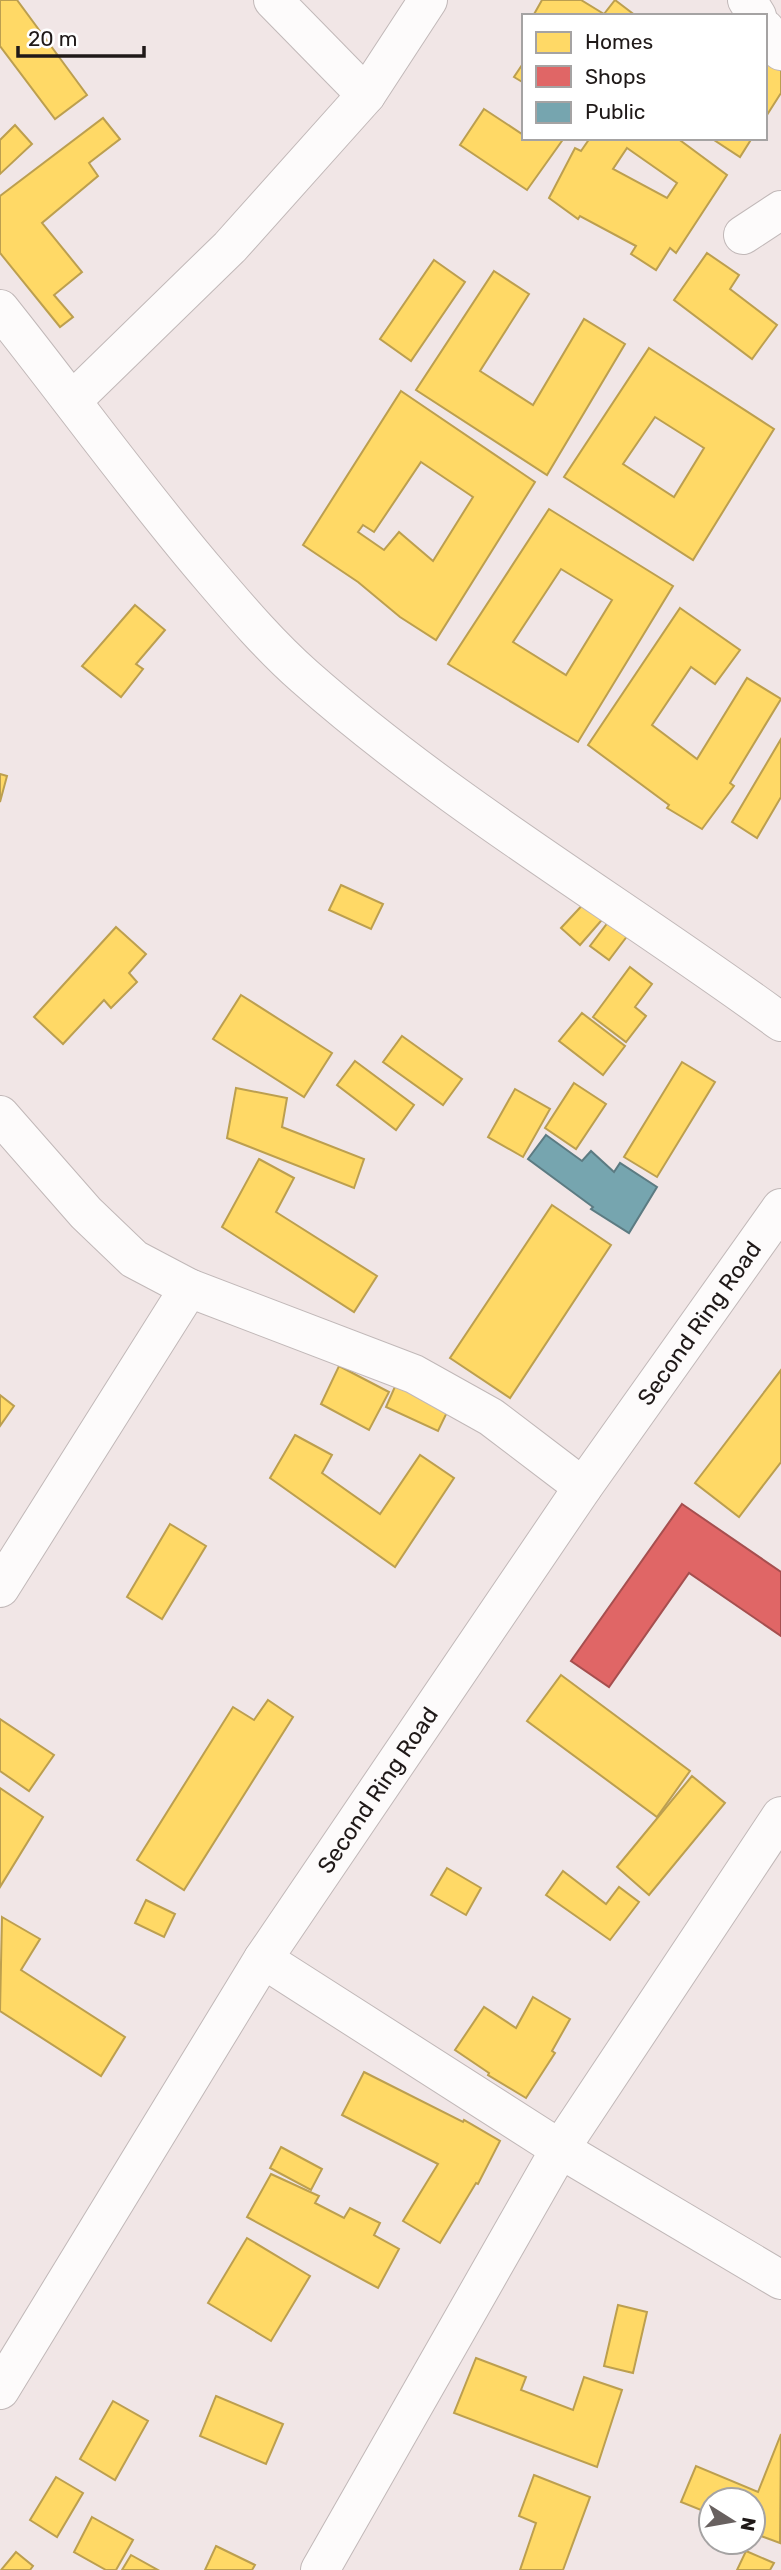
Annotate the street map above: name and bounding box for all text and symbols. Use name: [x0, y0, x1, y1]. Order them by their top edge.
scale bar: [18, 14, 144, 58]
legend: [522, 14, 767, 140]
text: 20 m: [28, 26, 77, 51]
text: Homes: [585, 29, 653, 54]
text: Shops: [585, 64, 646, 89]
text: Public: [585, 99, 645, 124]
street label: Second Ring Road: [631, 1236, 767, 1411]
street label: Second Ring Road: [311, 1702, 444, 1879]
north arrow: [697, 2486, 767, 2556]
text: N: [736, 2515, 761, 2533]

